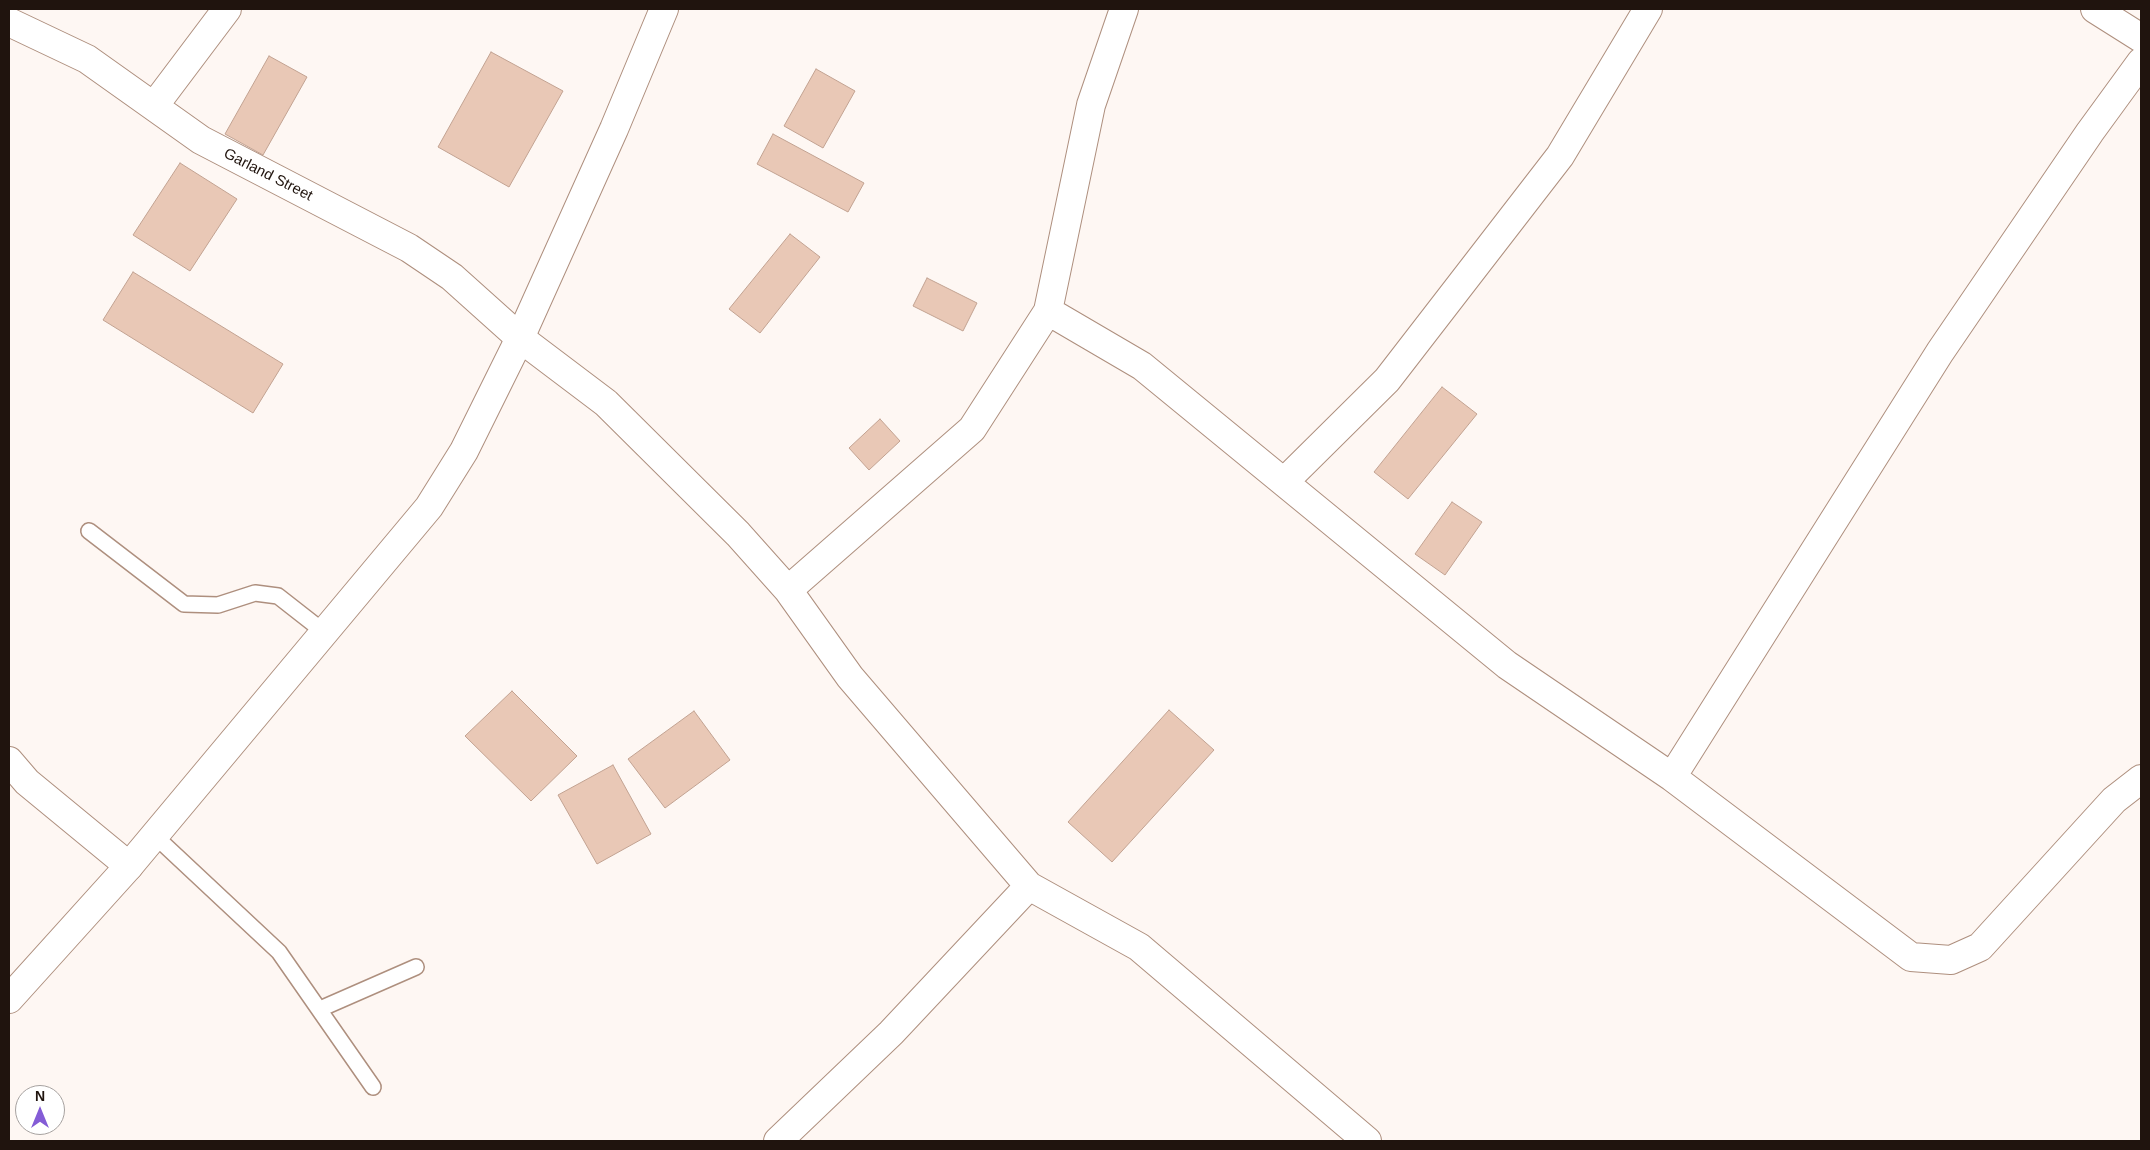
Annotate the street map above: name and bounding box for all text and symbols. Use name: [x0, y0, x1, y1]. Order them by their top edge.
street label: Garland Street: [220, 145, 316, 205]
north arrow: [15, 1085, 65, 1135]
text: N: [35, 1088, 45, 1104]

